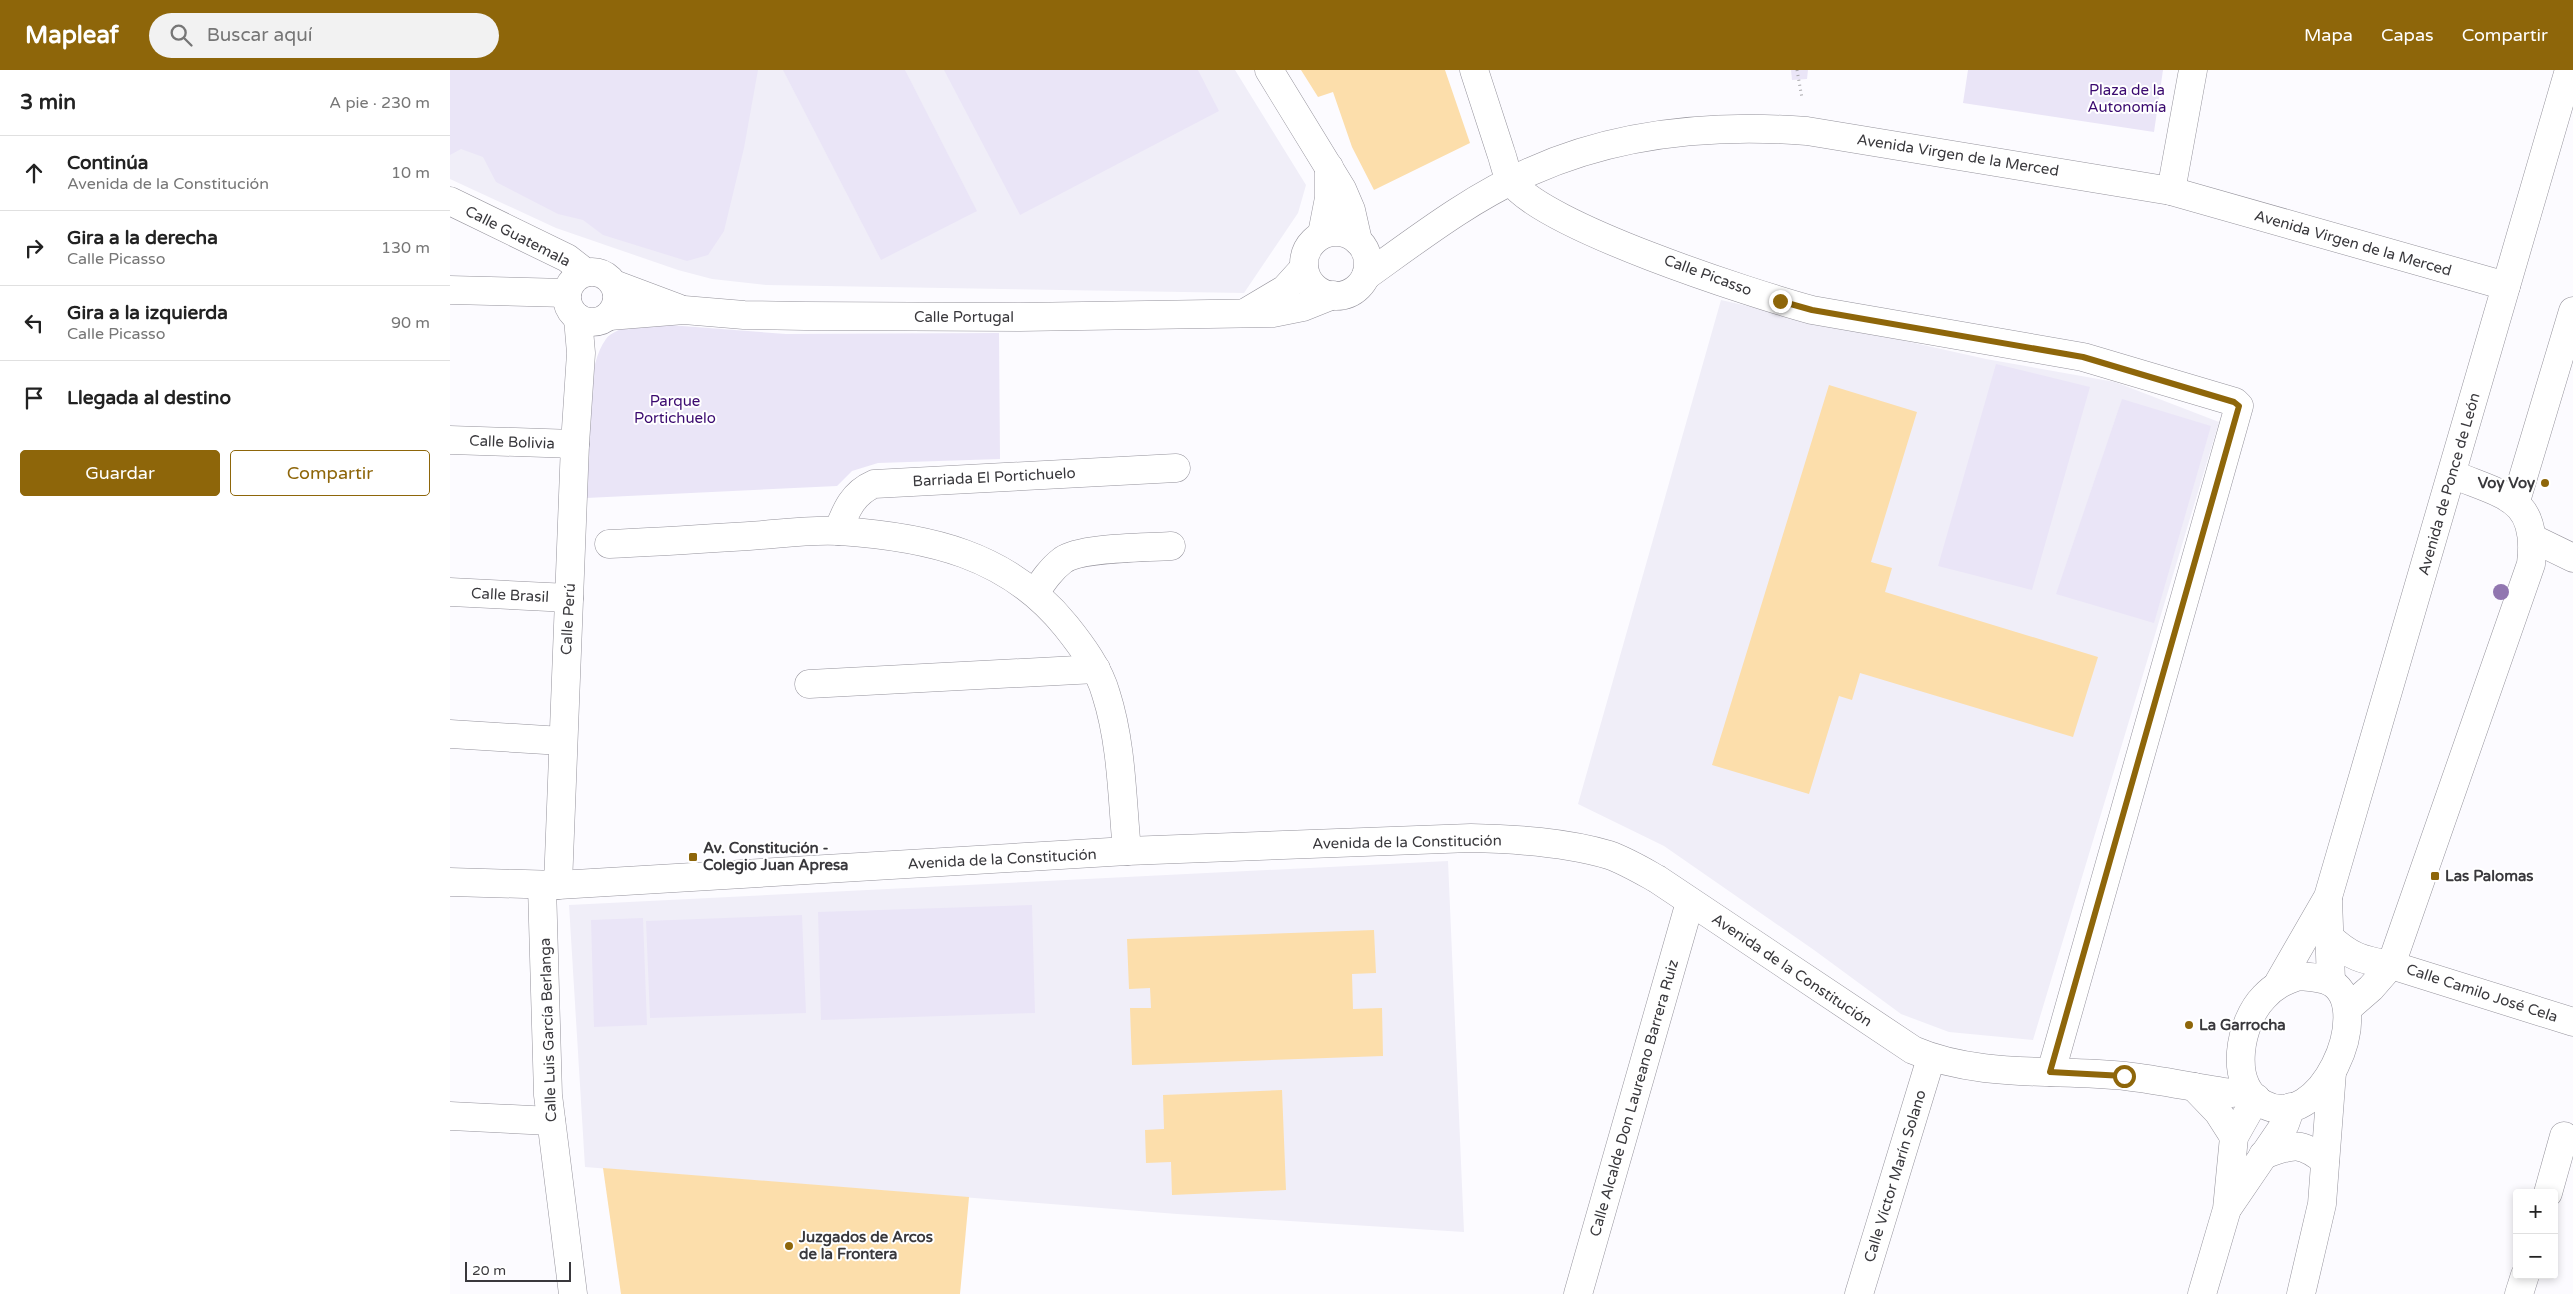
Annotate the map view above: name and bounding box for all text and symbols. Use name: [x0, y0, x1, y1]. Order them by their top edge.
search box: [149, 13, 499, 58]
text: Mapleaf: [25, 21, 119, 50]
icon: search: [167, 21, 195, 49]
text: Buscar aquí: [207, 24, 312, 46]
text: Mapa: [2304, 24, 2353, 46]
text: Capas: [2381, 24, 2434, 46]
text: Compartir: [2462, 24, 2548, 46]
park label: Plaza de la Autonomía: [2087, 81, 2167, 116]
text: 3 min: [20, 90, 76, 115]
text: A pie · 230 m: [329, 93, 430, 113]
street label: Avenida Virgen de la Merced: [1856, 130, 2060, 180]
text: Continúa: [67, 152, 149, 174]
icon: ahead: [20, 159, 48, 187]
text: 10 m: [391, 163, 430, 183]
text: Avenida de la Constitución: [67, 174, 269, 194]
street label: Calle Guatemala: [462, 202, 574, 270]
street label: Avenida Virgen de la Merced: [2252, 206, 2454, 280]
text: Gira a la derecha: [67, 227, 218, 249]
icon: right: [20, 234, 48, 262]
text: 130 m: [381, 238, 430, 258]
text: Calle Picasso: [67, 249, 166, 269]
street label: Calle Picasso: [1662, 251, 1754, 299]
route end: [1769, 290, 1792, 313]
text: Gira a la izquierda: [67, 302, 228, 324]
street label: Calle Portugal: [914, 308, 1014, 326]
icon: left: [20, 309, 48, 337]
text: 90 m: [391, 313, 430, 333]
text: Calle Picasso: [67, 324, 166, 344]
icon: arrive: [20, 384, 48, 412]
text: Llegada al destino: [67, 387, 231, 409]
street label: Avenida de Ponce de León: [2414, 391, 2484, 577]
park label: Parque Portichuelo: [634, 392, 716, 427]
street label: Calle Bolivia: [469, 432, 555, 452]
button: Guardar: [20, 450, 220, 496]
button: Compartir: [230, 450, 430, 496]
street label: Barriada El Portichuelo: [912, 464, 1076, 490]
place label: Voy Voy: [2478, 474, 2535, 493]
marker: Voy Voy: [2539, 477, 2551, 489]
street label: Calle Perú: [557, 583, 579, 655]
street label: Calle Brasil: [471, 584, 549, 606]
street label: Avenida de la Constitución: [1312, 831, 1502, 853]
place label: Av. Constitución - Colegio Juan Apresa: [703, 839, 849, 875]
street label: Avenida de la Constitución: [907, 845, 1097, 873]
marker: Av. Constitución - Colegio Juan Apresa: [687, 851, 699, 863]
place label: Las Palomas: [2445, 867, 2534, 885]
marker: Las Palomas: [2429, 870, 2441, 882]
street label: Avenida de la Constitución: [1708, 910, 1876, 1030]
street label: Calle Luis García Berlanga: [536, 938, 560, 1122]
street label: Calle Alcalde Don Laureano Barrera Ruiz: [1586, 958, 1682, 1238]
street label: Calle Camilo José Cela: [2404, 960, 2560, 1026]
place label: La Garrocha: [2199, 1016, 2286, 1034]
marker: La Garrocha: [2183, 1019, 2195, 1031]
route start: [2113, 1065, 2136, 1088]
street label: Calle Víctor Marín Solano: [1860, 1088, 1930, 1264]
map controls: [2513, 1189, 2558, 1279]
button: +: [2513, 1189, 2558, 1234]
place label: Juzgados de Arcos de la Frontera: [798, 1228, 933, 1263]
button: −: [2513, 1234, 2558, 1279]
marker: Juzgados de Arcos de la Frontera: [783, 1240, 795, 1252]
scale bar: [465, 1259, 571, 1282]
text: 20 m: [472, 1262, 506, 1279]

